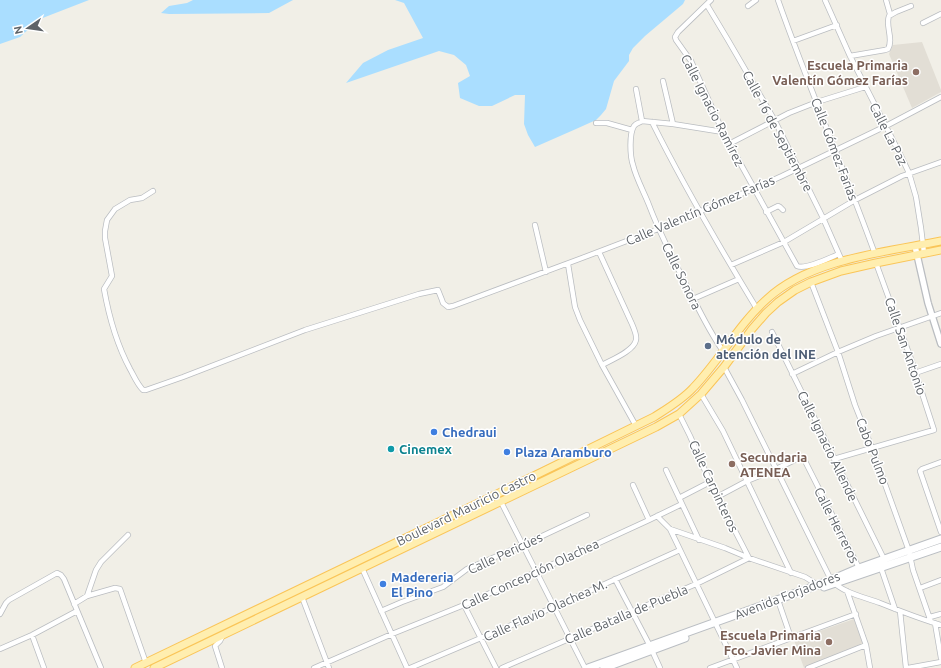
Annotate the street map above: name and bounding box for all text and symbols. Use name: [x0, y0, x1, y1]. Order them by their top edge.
north arrow: [8, 8, 48, 48]
text: N: [11, 25, 25, 36]
street label: Calle Ignacio Ramírez: [679, 52, 747, 168]
place label: Escuela Primaria Valentín Gómez Farías: [772, 58, 908, 87]
marker: Escuela Primaria Valentín Gómez Farías: [911, 67, 921, 77]
street label: Calle 16 de Septiembre: [740, 68, 816, 194]
street label: Calle Gómez Farias: [809, 96, 861, 203]
street label: Calle La Paz: [867, 100, 911, 168]
street label: Calle Valentín Gómez Farías: [624, 172, 777, 248]
street label: Calle Sonora: [660, 240, 704, 312]
street label: Calle San Antonio: [883, 295, 929, 397]
place label: Módulo de atención del INE: [716, 332, 816, 361]
marker: Módulo de atención del INE: [703, 341, 713, 351]
street label: Calle Ignacio Allende: [795, 389, 861, 503]
street label: Cabo Pulmo: [854, 416, 892, 486]
place label: Chedraui: [442, 425, 497, 439]
marker: Chedraui: [429, 427, 439, 437]
street label: Calle Carpinteros: [687, 438, 742, 535]
place label: Cinemex: [399, 442, 452, 456]
marker: Cinemex: [386, 444, 396, 454]
place label: Plaza Aramburo: [515, 445, 612, 459]
marker: Plaza Aramburo: [502, 447, 512, 457]
place label: Secundaria ATENEA: [740, 450, 807, 479]
marker: Secundaria ATENEA: [727, 459, 737, 469]
street label: Boulevard Mauricio Castro: [394, 468, 538, 548]
street label: Calle Herreros: [812, 485, 862, 565]
street label: Calle Pericúes: [465, 529, 545, 576]
street label: Calle Concepción Olachea: [459, 536, 601, 612]
street label: Avenida Forjadores: [732, 568, 842, 622]
place label: Madereria El Pino: [391, 570, 454, 599]
street label: Calle Flavio Olachea M.: [481, 576, 609, 644]
marker: Madereria El Pino: [378, 579, 388, 589]
street label: Calle Batalla de Puebla: [562, 582, 690, 646]
place label: Escuela Primaria Fco. Javier Mina: [720, 628, 821, 657]
marker: Escuela Primaria Fco. Javier Mina: [824, 637, 834, 647]

